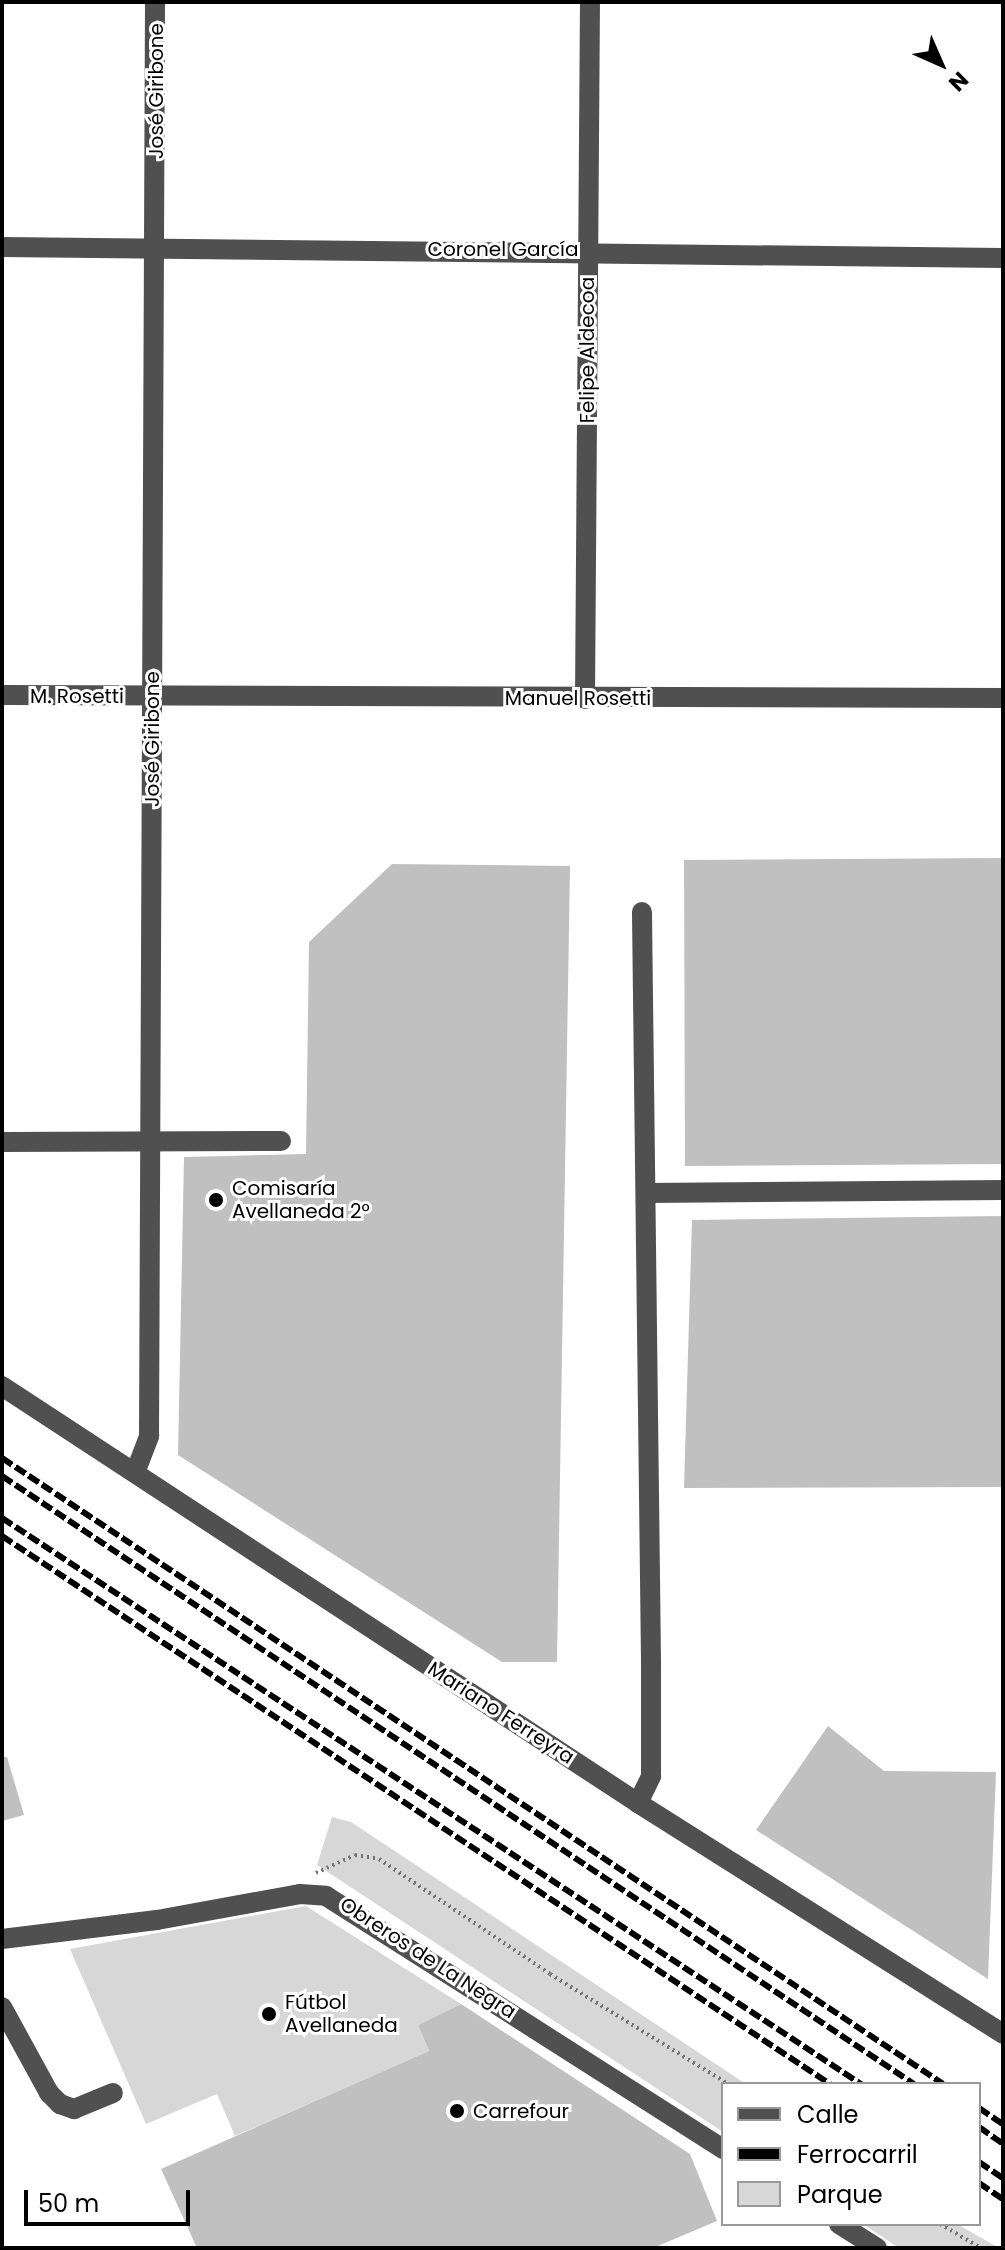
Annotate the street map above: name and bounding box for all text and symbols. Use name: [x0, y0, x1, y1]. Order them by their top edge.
street label: José Giribone: [144, 23, 168, 159]
north arrow: [901, 24, 981, 104]
text: N: [942, 65, 975, 98]
street label: Coronel García: [427, 237, 579, 261]
street label: Felipe Aldecoa: [575, 277, 599, 423]
street label: José Giribone: [140, 671, 164, 807]
street label: M. Rosetti: [30, 684, 124, 708]
street label: Manuel Rosetti: [505, 686, 651, 710]
place label: Comisaría Avellaneda 2°: [232, 1176, 370, 1223]
marker: Comisaría Avellaneda 2°: [207, 1191, 225, 1209]
street label: Mariano Ferreyra: [423, 1657, 579, 1769]
street label: Obreros de La Negra: [336, 1892, 520, 2024]
place label: Fútbol Avellaneda: [285, 1990, 398, 2037]
marker: Fútbol Avellaneda: [260, 2005, 278, 2023]
legend: [721, 2082, 981, 2226]
text: Calle: [797, 2098, 858, 2131]
place label: Carrefour: [473, 2099, 569, 2123]
marker: Carrefour: [448, 2102, 466, 2120]
text: Ferrocarril: [797, 2138, 918, 2171]
scale bar: [28, 2174, 194, 2224]
text: Parque: [797, 2178, 883, 2211]
text: 50 m: [38, 2187, 99, 2220]

